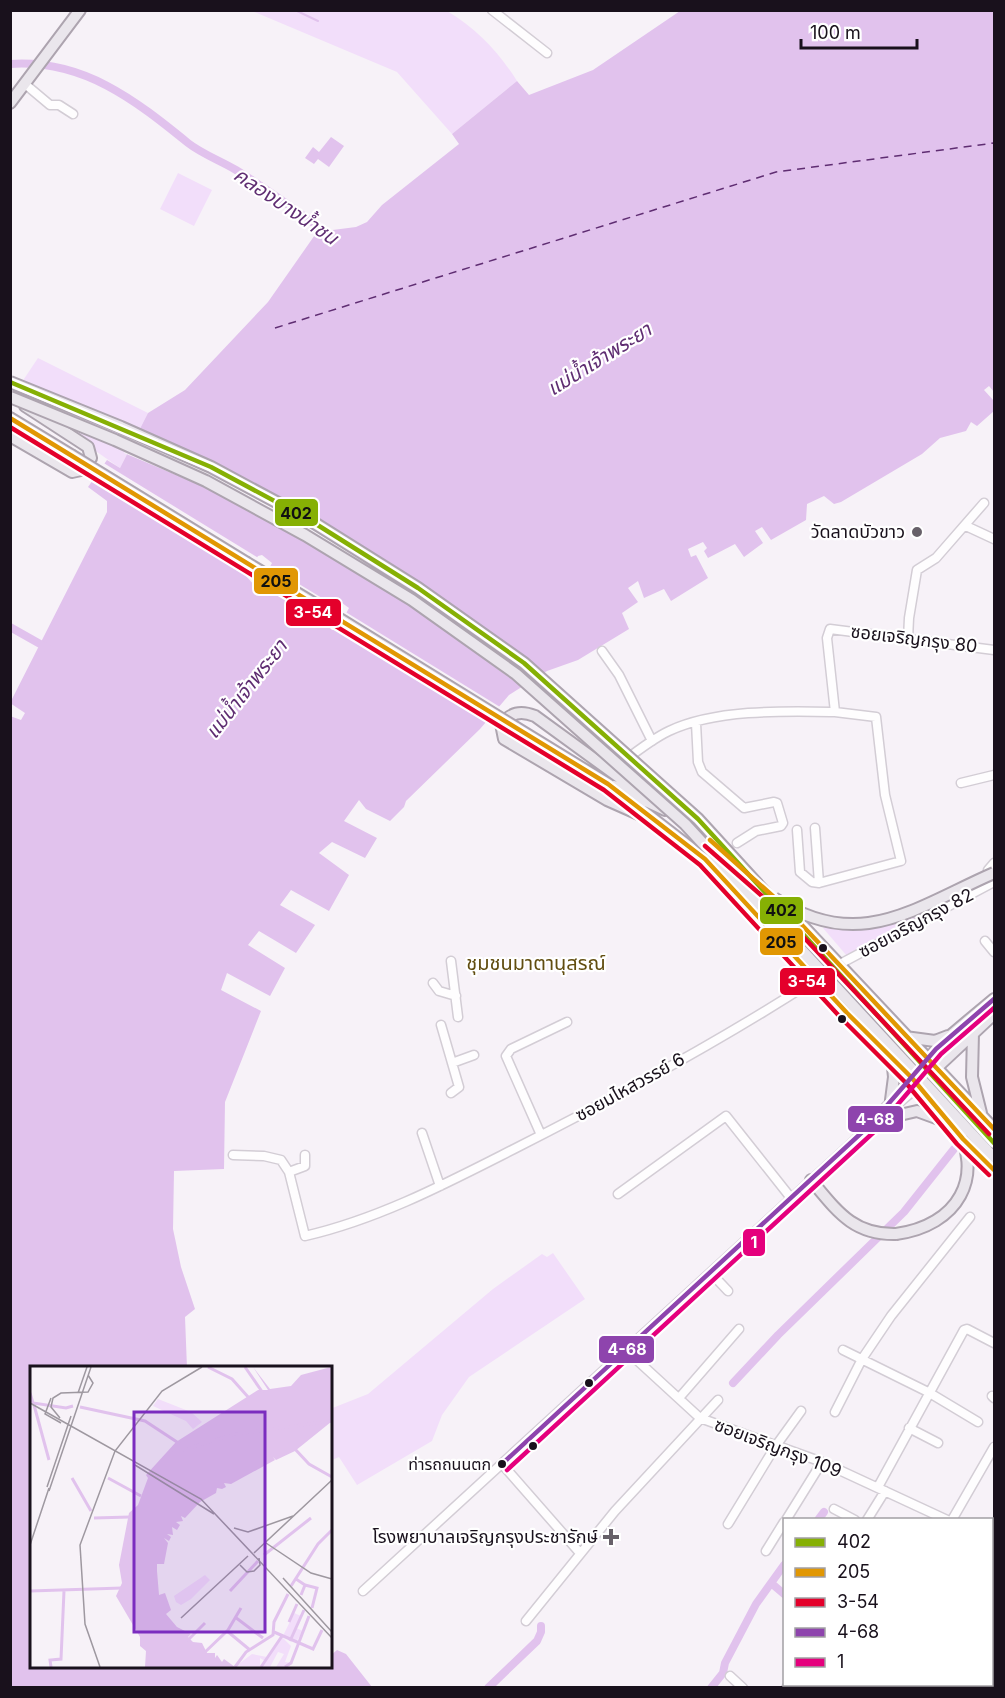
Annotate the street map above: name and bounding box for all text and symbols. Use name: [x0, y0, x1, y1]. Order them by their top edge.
scale bar: [801, 12, 916, 50]
text: 100 m: [810, 22, 861, 43]
water label: คลองบางน้ำชน: [229, 161, 345, 251]
water label: แม่น้ำเจ้าพระยา: [541, 315, 656, 401]
line badge: 402: [274, 498, 319, 527]
text: 402: [280, 503, 312, 523]
place label: วัดลาดบัวขาว: [811, 521, 905, 542]
marker: วัดลาดบัวขาว: [910, 525, 924, 539]
line badge: 205: [253, 567, 299, 595]
text: 205: [260, 571, 292, 591]
line badge: 3-54: [285, 598, 342, 627]
text: 3-54: [294, 602, 333, 622]
street label: ซอยเจริญกรุง 80: [849, 620, 979, 658]
water label: แม่น้ำเจ้าพระยา: [198, 633, 292, 743]
street label: ซอยเจริญกรุง 82: [855, 883, 977, 963]
line badge: 402: [759, 896, 804, 925]
text: 402: [765, 900, 797, 920]
line badge: 205: [759, 927, 804, 956]
text: 205: [765, 932, 797, 952]
unlabelled marker: [817, 942, 829, 954]
district label: ชุมชนมาตานุสรณ์: [466, 951, 606, 975]
line badge: 3-54: [779, 967, 836, 996]
text: 3-54: [788, 971, 827, 991]
unlabelled marker: [836, 1013, 848, 1025]
street label: ซอยมไหสวรรย์ 6: [571, 1048, 688, 1125]
line badge: 4-68: [847, 1105, 904, 1133]
text: 4-68: [855, 1109, 895, 1129]
line badge: 1: [742, 1228, 766, 1257]
text: 1: [751, 1232, 757, 1252]
line badge: 4-68: [598, 1335, 655, 1364]
text: 4-68: [607, 1339, 647, 1359]
inset map: [30, 1366, 332, 1668]
unlabelled marker: [583, 1377, 595, 1389]
street label: ซอยเจริญกรุง 109: [711, 1414, 845, 1482]
unlabelled marker: [527, 1440, 539, 1452]
place label: ท่ารถถนนตก: [408, 1454, 491, 1474]
marker: ท่ารถถนนตก: [496, 1458, 508, 1470]
legend: [783, 1518, 993, 1686]
place label: โรงพยาบาลเจริญกรุงประชารักษ์: [372, 1526, 598, 1548]
marker: โรงพยาบาลเจริญกรุงประชารักษ์: [602, 1528, 620, 1546]
text: 402: [837, 1531, 871, 1552]
text: 205: [837, 1561, 870, 1582]
text: 3-54: [837, 1591, 879, 1612]
text: 4-68: [837, 1621, 879, 1642]
text: 1: [837, 1651, 844, 1672]

